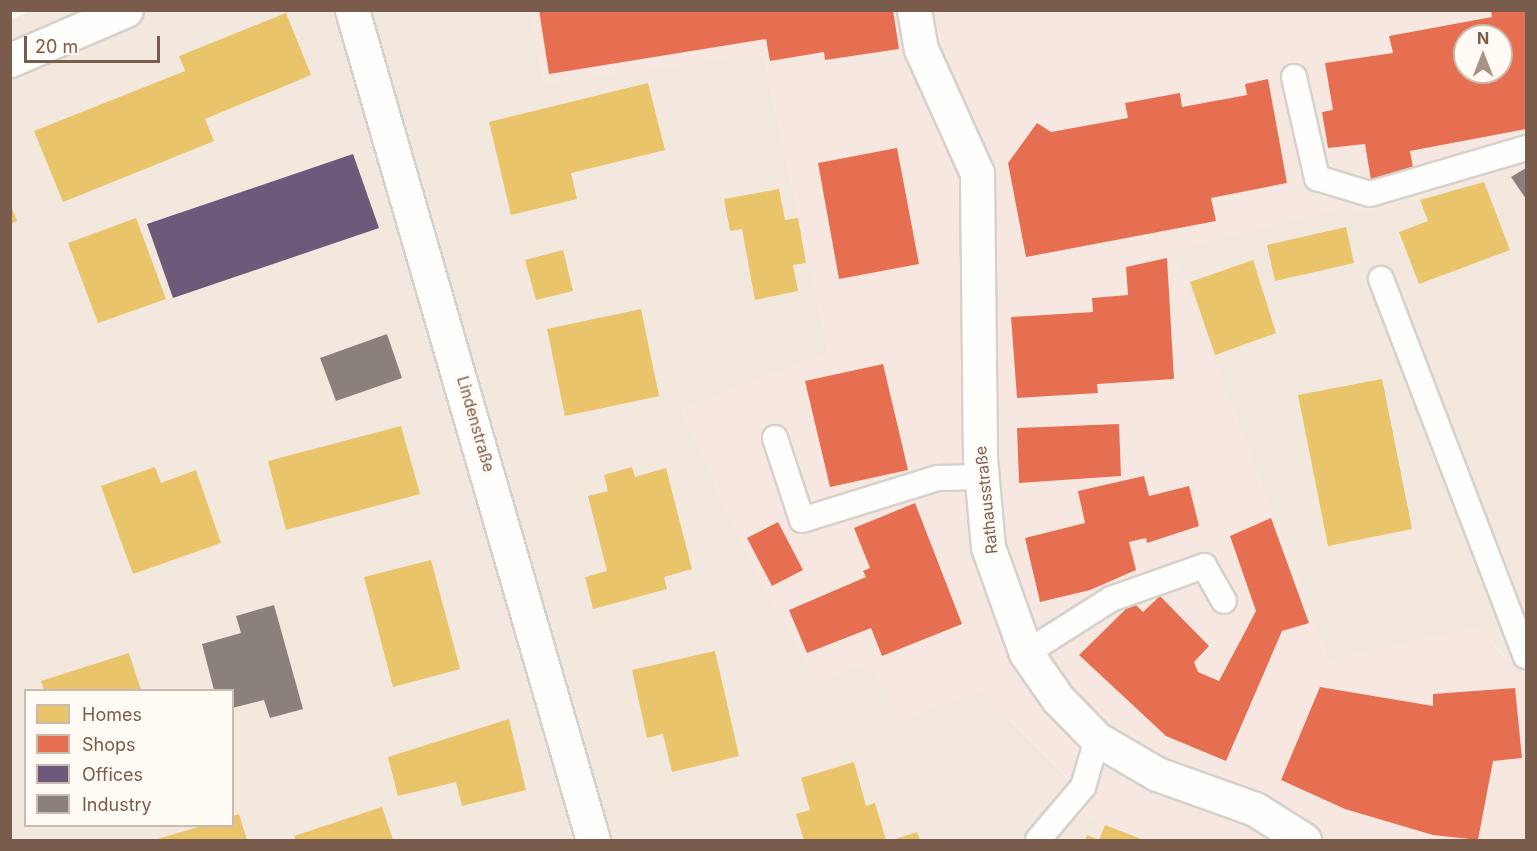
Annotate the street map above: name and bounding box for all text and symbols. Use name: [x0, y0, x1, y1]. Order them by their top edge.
scale bar: [27, 24, 164, 62]
north arrow: [1453, 24, 1513, 84]
text: N: [1477, 28, 1489, 48]
text: 20 m: [35, 36, 78, 57]
street label: Lindenstraße: [453, 374, 499, 474]
street label: Rathausstraße: [971, 445, 1001, 555]
legend: [24, 689, 234, 827]
text: Homes: [82, 704, 142, 725]
text: Shops: [82, 734, 136, 755]
text: Offices: [82, 764, 143, 785]
text: Industry: [82, 794, 152, 815]

